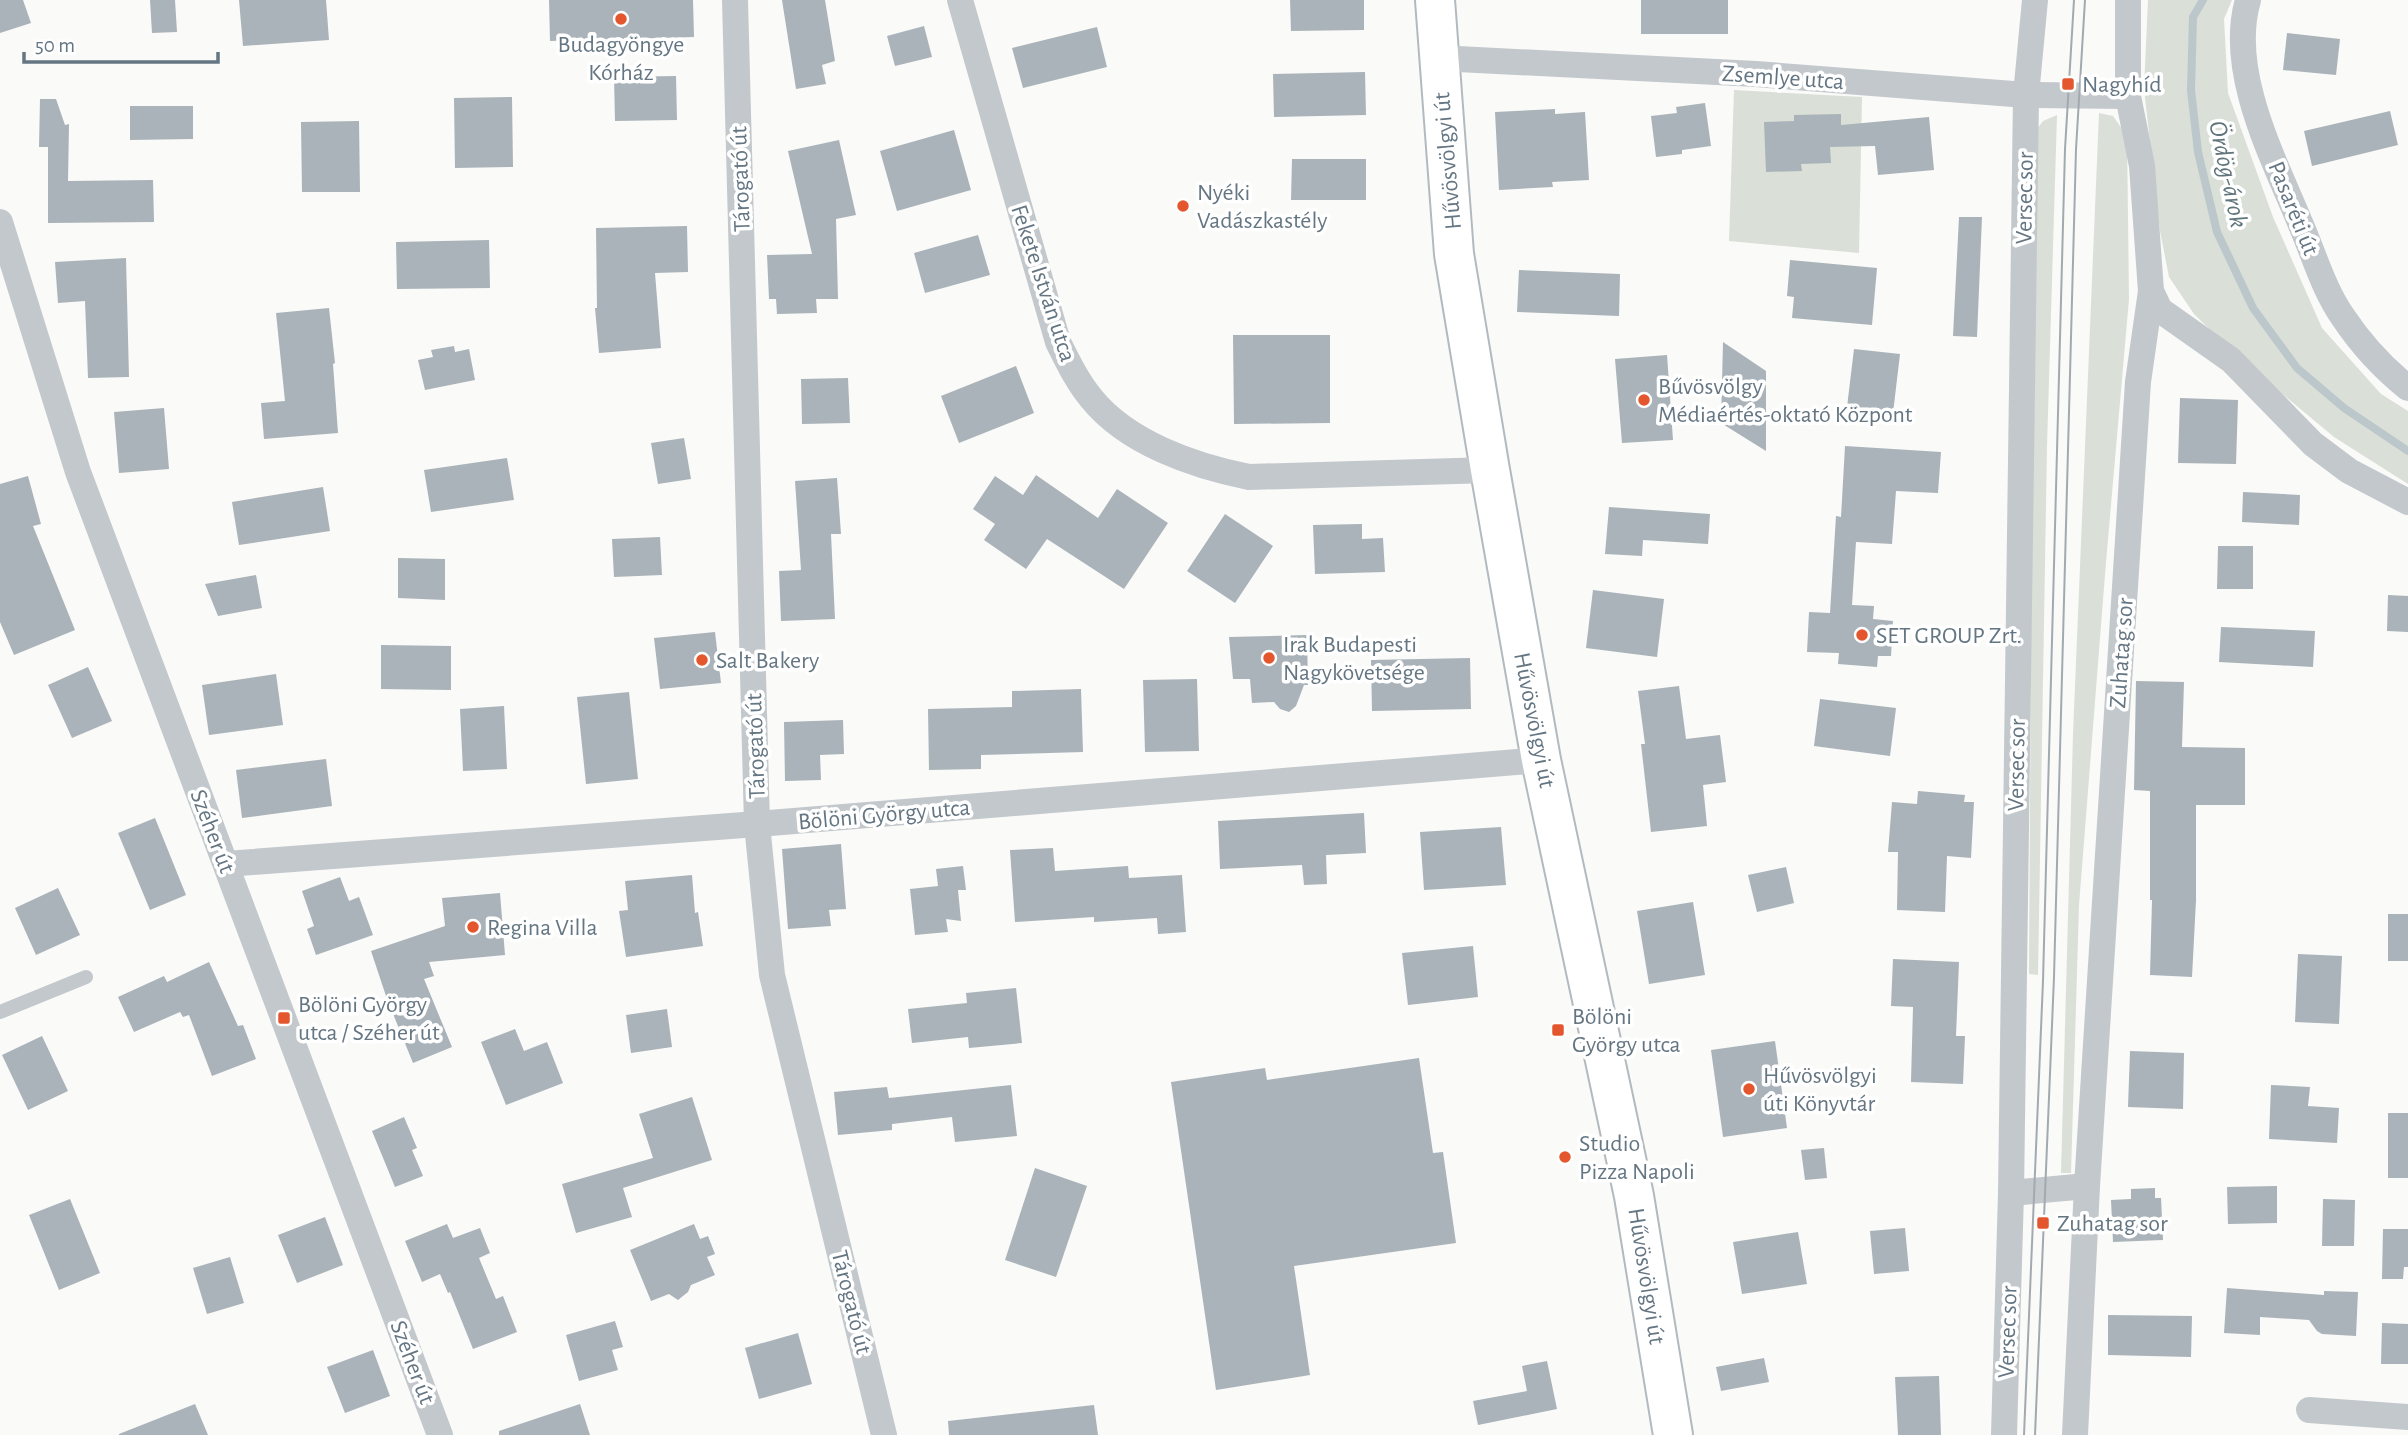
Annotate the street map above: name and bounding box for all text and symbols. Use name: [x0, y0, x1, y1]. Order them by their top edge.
marker: Budagyöngye Kórház: [613, 11, 629, 27]
scale bar: [24, 21, 219, 65]
place label: Budagyöngye Kórház: [558, 33, 684, 85]
text: 50 m: [35, 35, 75, 56]
street label: Zsemlye utca: [1721, 62, 1845, 94]
place label: Nagyhíd: [2082, 73, 2162, 97]
marker: Nagyhíd: [2060, 76, 2076, 92]
street label: Hűvösvölgyi út: [1430, 91, 1466, 231]
water label: Ördög-árok: [2204, 118, 2253, 230]
street label: Tárogató út: [727, 125, 755, 232]
street label: Versec sor: [2012, 151, 2038, 245]
street label: Pasaréti út: [2263, 158, 2323, 259]
place label: Nyéki Vadászkastély: [1197, 181, 1328, 233]
marker: Nyéki Vadászkastély: [1175, 198, 1191, 214]
street label: Fekete István utca: [1006, 202, 1080, 365]
place label: Bűvösvölgy Médiaértés-oktató Központ: [1658, 375, 1913, 427]
marker: Bűvösvölgy Médiaértés-oktató Központ: [1636, 392, 1652, 408]
street label: Zuhatag sor: [2106, 597, 2138, 709]
place label: SET GROUP Zrt.: [1876, 624, 2022, 648]
marker: SET GROUP Zrt.: [1854, 627, 1870, 643]
place label: Irak Budapesti Nagykövetsége: [1283, 633, 1425, 685]
place label: Salt Bakery: [716, 649, 819, 673]
marker: Irak Budapesti Nagykövetsége: [1261, 650, 1277, 666]
street label: Hűvösvölgyi út: [1509, 650, 1559, 790]
marker: Salt Bakery: [694, 652, 710, 668]
street label: Tárogató út: [742, 692, 770, 799]
street label: Versec sor: [2004, 718, 2030, 812]
street label: Széher út: [185, 786, 239, 877]
street label: Bölöni György utca: [797, 796, 971, 834]
place label: Regina Villa: [487, 916, 598, 940]
marker: Regina Villa: [465, 919, 481, 935]
place label: Bölöni György utca / Széher út: [298, 993, 440, 1045]
place label: Bölöni György utca: [1572, 1005, 1681, 1057]
marker: Bölöni György utca / Széher út: [276, 1010, 292, 1026]
marker: Bölöni György utca: [1550, 1022, 1566, 1038]
place label: Hűvösvölgyi úti Könyvtár: [1763, 1064, 1877, 1116]
marker: Hűvösvölgyi úti Könyvtár: [1741, 1081, 1757, 1097]
place label: Studio Pizza Napoli: [1579, 1132, 1695, 1184]
marker: Studio Pizza Napoli: [1557, 1149, 1573, 1165]
street label: Hűvösvölgyi út: [1623, 1206, 1669, 1346]
place label: Zuhatag sor: [2057, 1212, 2168, 1236]
marker: Zuhatag sor: [2035, 1215, 2051, 1231]
street label: Tárogató út: [827, 1248, 876, 1357]
street label: Versec sor: [1994, 1285, 2022, 1379]
street label: Széher út: [385, 1317, 439, 1408]

